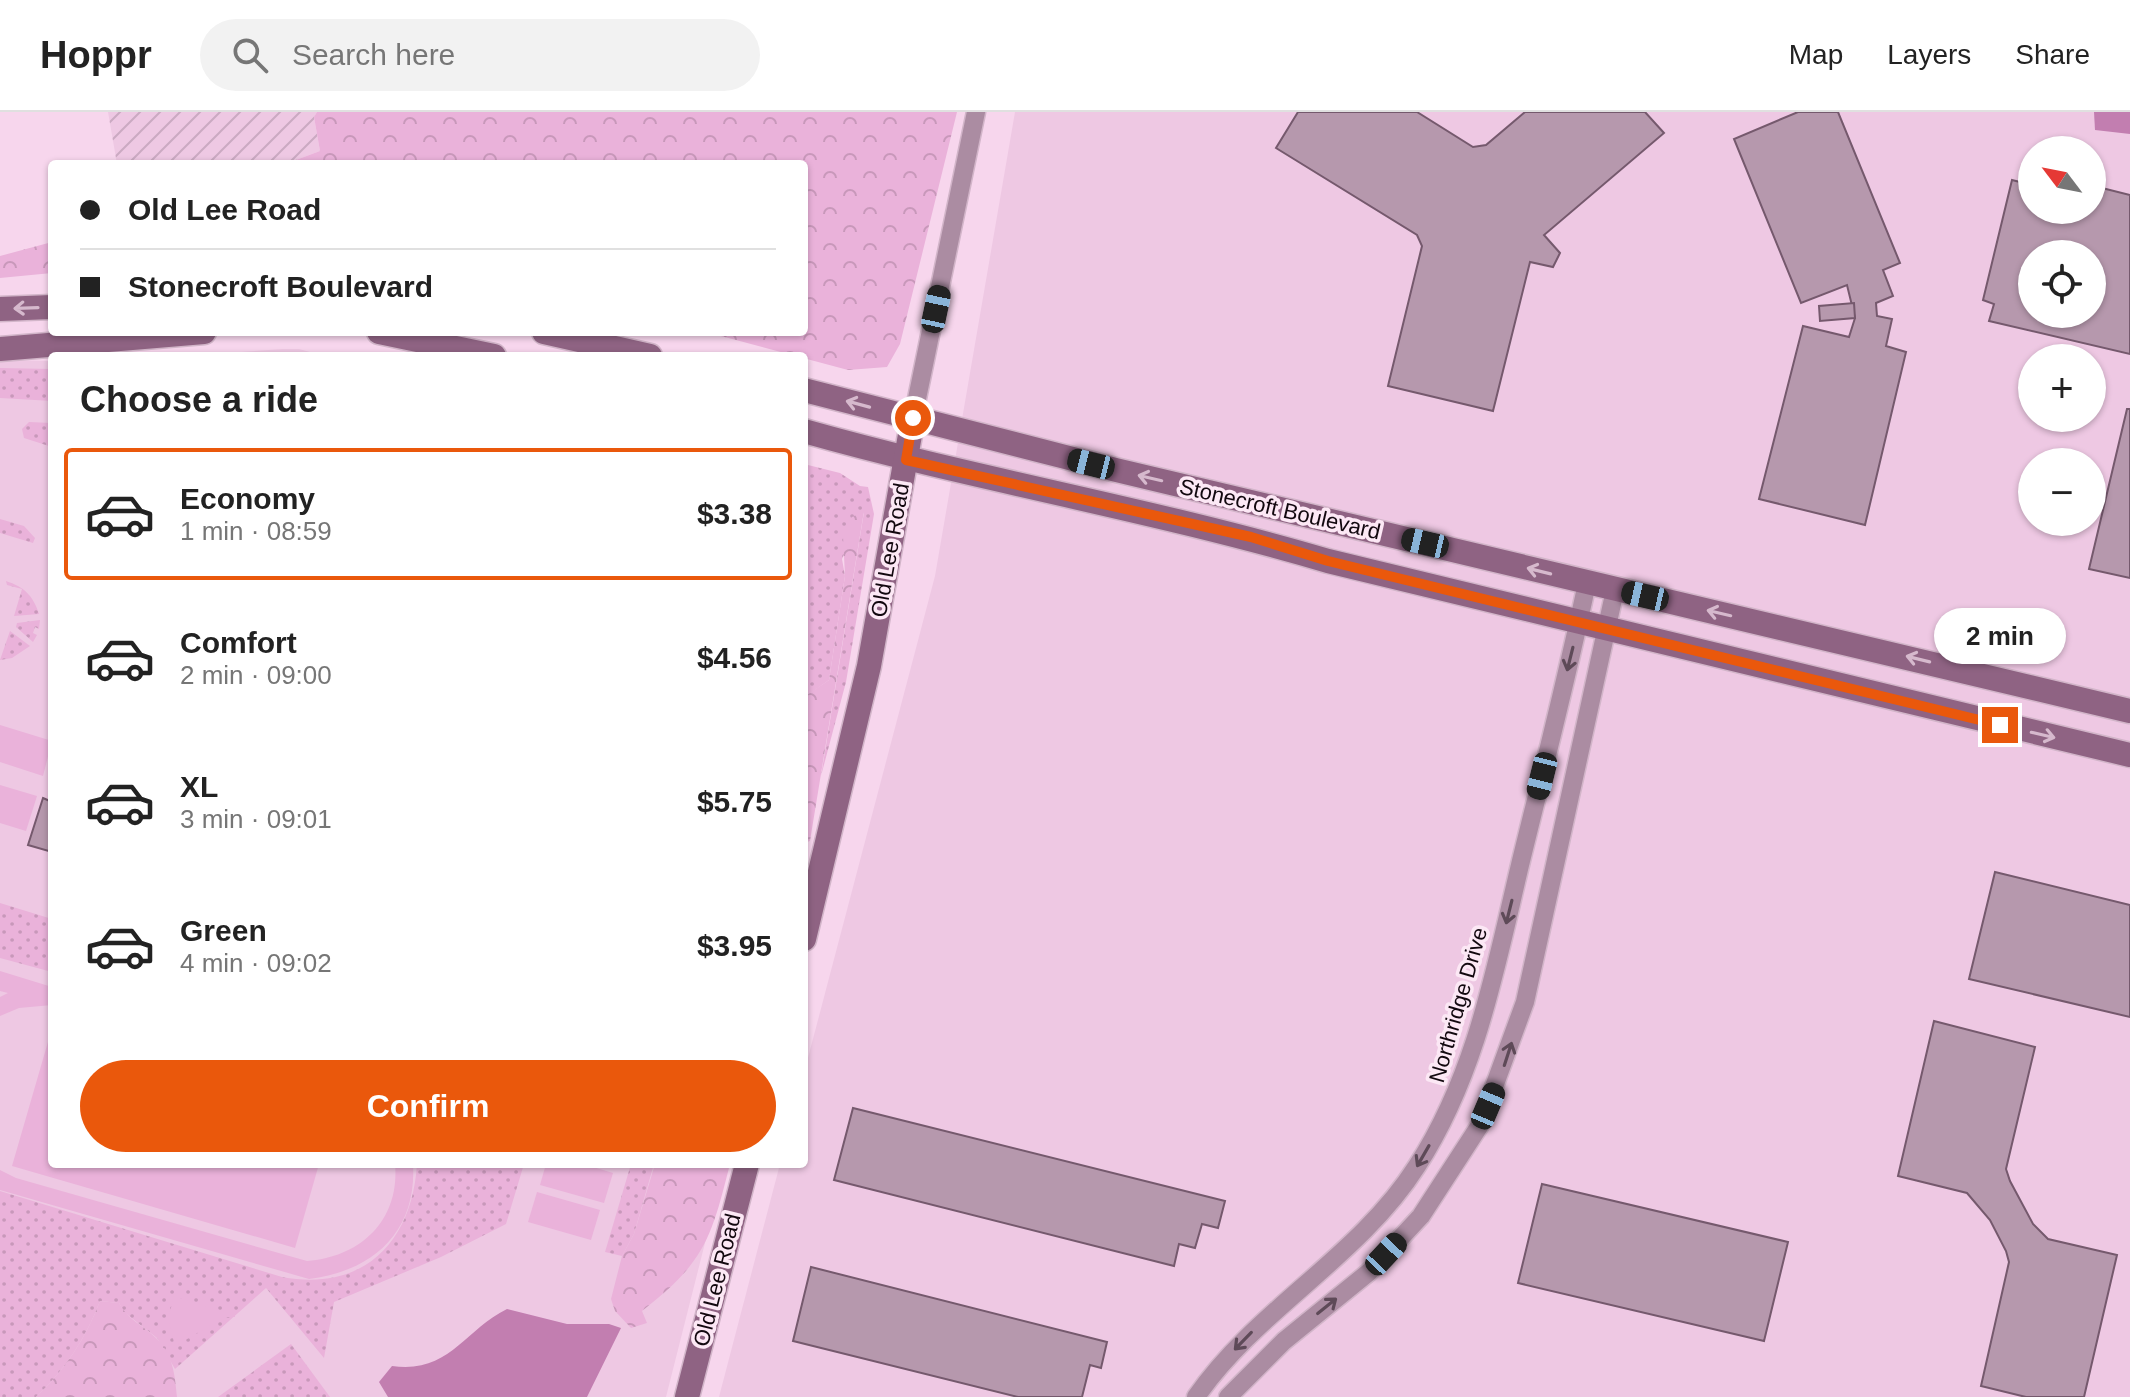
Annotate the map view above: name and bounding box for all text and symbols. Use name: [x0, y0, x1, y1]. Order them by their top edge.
search box: [200, 19, 760, 91]
icon: search: [228, 33, 272, 77]
text: Hoppr: [40, 34, 152, 76]
text: Search here: [292, 38, 455, 71]
text: Map: [1789, 39, 1843, 70]
text: Layers: [1887, 39, 1971, 70]
text: Share: [2015, 39, 2090, 70]
north arrow: [2018, 136, 2106, 224]
map controls: [2018, 136, 2106, 536]
text: Old Lee Road: [128, 193, 321, 226]
button: locate: [2018, 240, 2106, 328]
text: Stonecroft Boulevard: [128, 270, 433, 303]
car: [919, 283, 953, 335]
one-way arrow: [13, 300, 40, 315]
button: +: [2018, 344, 2106, 432]
text: Choose a ride: [80, 379, 318, 420]
one-way arrow: [846, 396, 872, 411]
route start: [895, 400, 931, 436]
car: [1065, 447, 1117, 481]
button: −: [2018, 448, 2106, 536]
one-way arrow: [1138, 470, 1164, 485]
street label: Stonecroft Boulevard: [1177, 474, 1383, 544]
icon: car: [84, 478, 156, 550]
street label: Old Lee Road: [866, 481, 914, 619]
text: Economy: [180, 482, 315, 515]
text: $3.38: [697, 497, 772, 530]
text: 1 min · 08:59: [180, 516, 332, 546]
car: [1399, 526, 1451, 560]
one-way arrow: [1527, 562, 1553, 577]
car: [1619, 579, 1671, 613]
one-way arrow: [1707, 605, 1732, 620]
callout: 2 min: [1934, 609, 2066, 665]
text: 2 min: [1966, 621, 2034, 651]
icon: car: [84, 622, 156, 694]
text: Comfort: [180, 626, 297, 659]
text: $4.56: [697, 641, 772, 674]
one-way arrow: [1562, 646, 1577, 672]
one-way arrow: [1906, 651, 1932, 666]
text: 2 min · 09:00: [180, 660, 332, 690]
route end: [1982, 707, 2018, 743]
one-way arrow: [2030, 728, 2055, 743]
car: [1525, 750, 1559, 802]
icon: car: [84, 766, 156, 838]
text: XL: [180, 770, 218, 803]
text: $5.75: [697, 785, 772, 818]
text: 3 min · 09:01: [180, 804, 332, 834]
one-way arrow: [1500, 898, 1515, 924]
icon: car: [84, 910, 156, 982]
text: Green: [180, 914, 267, 947]
street label: Northridge Drive: [1424, 925, 1492, 1085]
text: $3.95: [697, 929, 772, 962]
text: 4 min · 09:02: [180, 948, 332, 978]
one-way arrow: [1501, 1041, 1516, 1066]
button: Confirm: [80, 1060, 776, 1152]
car: [1468, 1079, 1508, 1133]
one-way arrow: [1415, 1143, 1430, 1167]
street label: Old Lee Road: [688, 1211, 746, 1349]
car: [1361, 1228, 1411, 1280]
one-way arrow: [1316, 1298, 1337, 1315]
one-way arrow: [1234, 1331, 1253, 1351]

